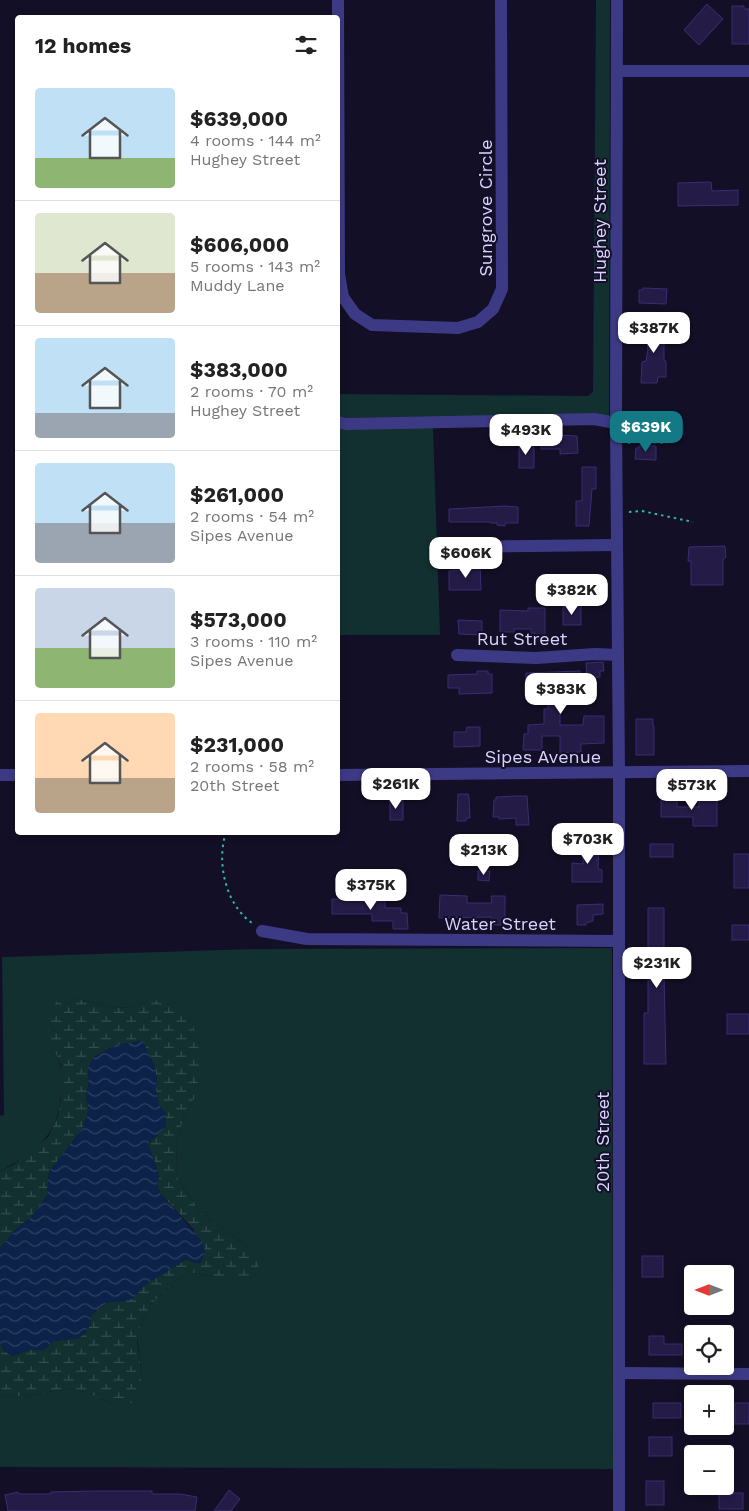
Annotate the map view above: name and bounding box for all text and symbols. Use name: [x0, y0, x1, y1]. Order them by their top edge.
icon: filters: [292, 31, 320, 59]
text: 12 homes: [35, 33, 131, 58]
text: $639,000: [190, 106, 288, 131]
icon: home: [75, 108, 135, 168]
text: 4 rooms · 144 m²: [190, 131, 321, 150]
street label: Sungrove Circle: [475, 139, 496, 277]
text: Hughey Street: [190, 150, 300, 169]
street label: Hughey Street: [589, 159, 610, 283]
text: $606,000: [190, 232, 289, 257]
icon: home: [75, 233, 135, 293]
text: 5 rooms · 143 m²: [190, 257, 320, 276]
text: Muddy Lane: [190, 276, 285, 295]
pin: $387K: [619, 312, 689, 354]
text: $387K: [629, 318, 679, 337]
text: $383,000: [190, 357, 288, 382]
icon: home: [75, 358, 135, 418]
text: 2 rooms · 70 m²: [190, 382, 313, 401]
text: Hughey Street: [190, 401, 300, 420]
pin: $639K: [611, 410, 681, 453]
pin: $493K: [491, 414, 561, 456]
text: $639K: [621, 417, 671, 436]
text: $493K: [501, 420, 551, 439]
text: $261,000: [190, 482, 284, 507]
icon: home: [75, 483, 135, 543]
text: 2 rooms · 54 m²: [190, 507, 314, 526]
text: Sipes Avenue: [190, 526, 294, 545]
pin: $606K: [431, 536, 501, 579]
text: $606K: [440, 543, 492, 562]
pin: $382K: [537, 574, 607, 616]
text: $382K: [547, 580, 597, 599]
text: $573,000: [190, 607, 287, 632]
icon: home: [75, 608, 135, 668]
street label: Rut Street: [477, 628, 568, 649]
text: 3 rooms · 110 m²: [190, 632, 317, 651]
text: Sipes Avenue: [190, 651, 294, 670]
pin: $383K: [526, 672, 596, 715]
text: $383K: [536, 679, 586, 698]
text: $231,000: [190, 732, 284, 757]
icon: home: [75, 733, 135, 793]
street label: Sipes Avenue: [485, 746, 601, 767]
text: 2 rooms · 58 m²: [190, 757, 314, 776]
pin: $261K: [361, 768, 431, 810]
pin: $573K: [657, 768, 727, 811]
text: $261K: [372, 774, 420, 793]
text: $573K: [667, 775, 717, 794]
text: 20th Street: [190, 776, 280, 795]
pin: $703K: [553, 822, 623, 865]
text: $703K: [563, 829, 613, 848]
pin: $213K: [449, 834, 519, 876]
text: $213K: [460, 840, 508, 859]
pin: $375K: [336, 868, 406, 911]
text: $375K: [346, 875, 396, 894]
street label: Water Street: [444, 913, 556, 934]
pin: $231K: [622, 946, 692, 989]
text: $231K: [633, 953, 681, 972]
street label: 20th Street: [592, 1091, 613, 1192]
north arrow: [684, 1265, 734, 1315]
map controls: [684, 1265, 734, 1495]
button: locate: [684, 1325, 734, 1375]
button: +: [684, 1385, 734, 1435]
button: −: [684, 1445, 734, 1495]

